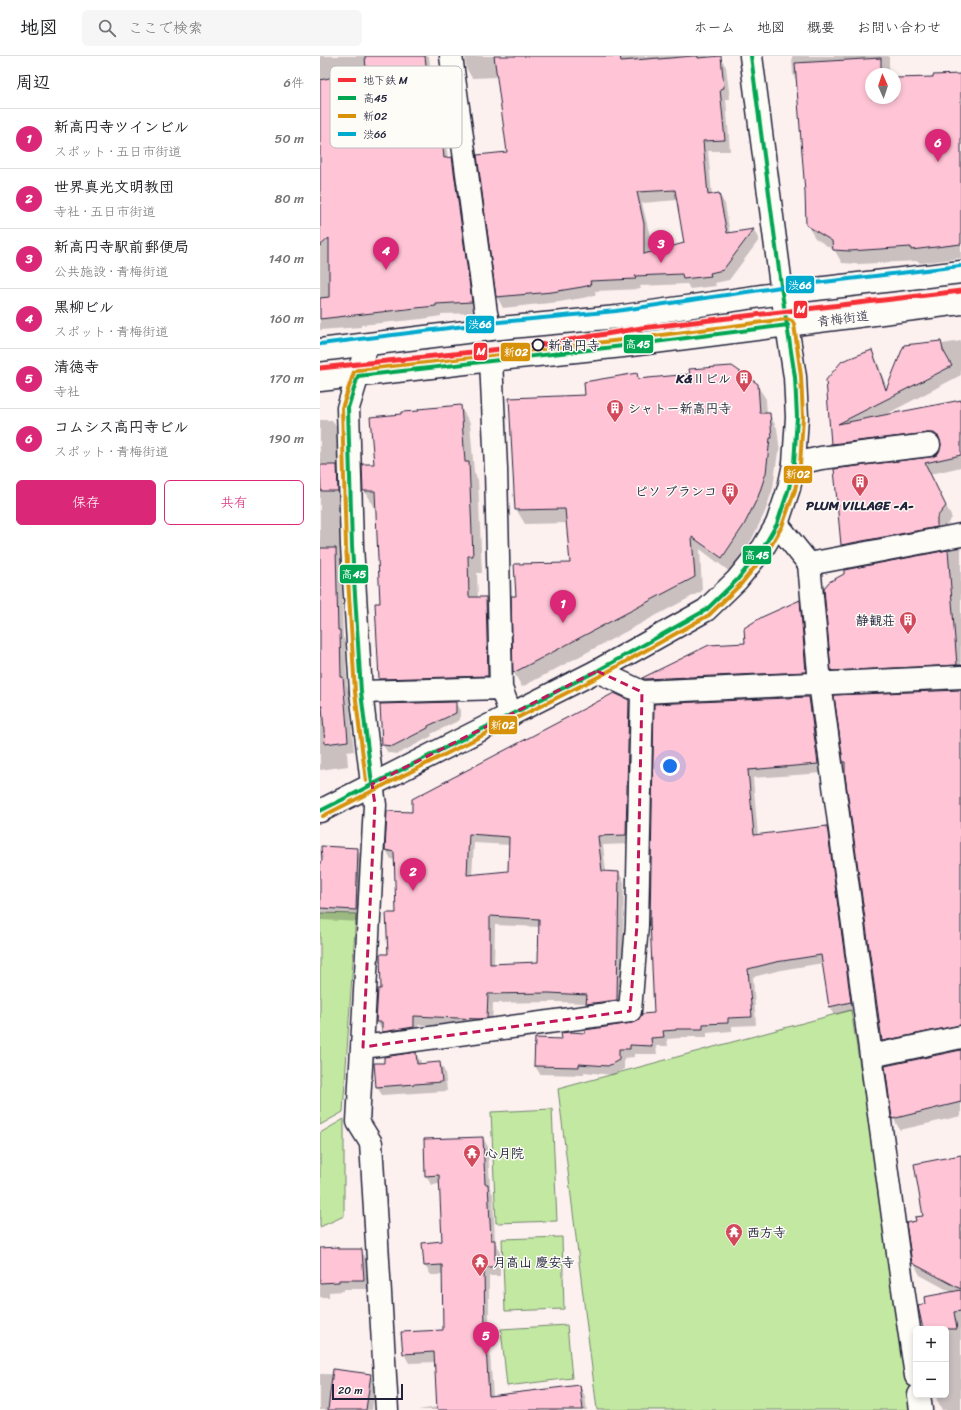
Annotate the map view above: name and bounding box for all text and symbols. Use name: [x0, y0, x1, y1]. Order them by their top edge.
search box: [82, 10, 362, 46]
text: 地図: [20, 11, 58, 44]
text: ここで検索: [128, 15, 203, 41]
text: ホーム: [694, 15, 735, 40]
text: 地図: [757, 15, 785, 40]
text: 概要: [807, 15, 835, 40]
text: お問い合わせ: [857, 15, 941, 40]
icon: search: [96, 17, 118, 39]
legend: [330, 66, 462, 148]
text: 周辺: [16, 67, 50, 97]
north arrow: [865, 68, 901, 104]
text: 6件: [284, 71, 304, 94]
text: 地下鉄 M: [363, 71, 408, 90]
text: 高45: [363, 89, 388, 108]
text: 新02: [363, 107, 388, 126]
text: 新高円寺ツインビル: [54, 114, 189, 140]
text: 渋66: [363, 125, 387, 144]
text: 1: [26, 127, 32, 150]
text: 50 m: [274, 127, 304, 150]
pin: 6: [925, 129, 951, 162]
text: スポット · 五日市街道: [54, 140, 181, 163]
text: 世界真光文明教団: [54, 174, 174, 200]
text: 2: [25, 187, 33, 210]
text: 80 m: [275, 187, 304, 210]
text: 寺社 · 五日市街道: [54, 200, 155, 223]
pin: 3: [648, 230, 674, 263]
text: 新高円寺駅前郵便局: [54, 234, 189, 260]
pin: 4: [373, 237, 399, 270]
text: 3: [25, 247, 33, 270]
text: 140 m: [269, 247, 304, 270]
text: 公共施設 · 青梅街道: [54, 260, 168, 283]
line badge: 渋66: [785, 275, 815, 294]
text: 渋66: [788, 276, 812, 295]
text: 黒柳ビル: [54, 294, 114, 320]
line badge: M: [793, 300, 808, 319]
text: M: [796, 300, 807, 319]
street label: 青梅街道: [816, 304, 870, 333]
text: 4: [25, 307, 33, 330]
text: 160 m: [269, 307, 304, 330]
line badge: 渋66: [465, 315, 495, 334]
text: 渋66: [468, 315, 492, 334]
text: スポット · 青梅街道: [54, 320, 168, 343]
place label: 新高円寺: [548, 334, 600, 357]
line badge: 高45: [623, 334, 654, 354]
text: 高45: [626, 335, 651, 354]
marker: 新高円寺: [531, 338, 545, 352]
line badge: M: [473, 342, 488, 361]
text: M: [476, 342, 487, 361]
line badge: 新02: [500, 342, 531, 362]
text: 新02: [504, 343, 529, 362]
text: 清徳寺: [54, 354, 99, 380]
text: 5: [25, 367, 33, 390]
text: 170 m: [269, 367, 304, 390]
place label: K&Ⅱビル: [675, 367, 731, 390]
building icon: K&Ⅱビル: [734, 368, 754, 393]
text: 寺社: [54, 380, 80, 403]
place label: シャトー新高円寺: [628, 397, 731, 420]
building icon: シャトー新高円寺: [605, 398, 625, 423]
text: コムシス高円寺ビル: [54, 414, 188, 440]
text: 6: [25, 427, 33, 450]
text: 190 m: [269, 427, 304, 450]
text: スポット · 青梅街道: [54, 440, 168, 463]
line badge: 新02: [783, 465, 813, 484]
text: 新02: [786, 465, 811, 484]
building icon: PLUM VILLAGE -A-: [850, 472, 870, 497]
button: 保存: [16, 480, 156, 525]
button: 共有: [164, 480, 304, 525]
place label: ピソ ブランコ: [635, 480, 717, 503]
building icon: ピソ ブランコ: [720, 481, 740, 506]
place label: PLUM VILLAGE -A-: [806, 494, 914, 517]
line badge: 高45: [742, 545, 772, 565]
text: 高45: [745, 546, 770, 565]
line badge: 高45: [339, 564, 369, 584]
text: 高45: [342, 565, 367, 584]
pin: 1: [550, 590, 576, 623]
place label: 静観荘: [856, 609, 895, 632]
building icon: 静観荘: [898, 610, 918, 635]
line badge: 新02: [488, 715, 518, 735]
text: 新02: [491, 716, 516, 735]
your location: [660, 756, 680, 776]
pin: 2: [400, 858, 426, 891]
place label: 心月院: [485, 1142, 524, 1165]
temple icon: 心月院: [462, 1143, 482, 1168]
place label: 西方寺: [747, 1221, 786, 1244]
temple icon: 西方寺: [724, 1222, 744, 1247]
place label: 月高山 慶安寺: [493, 1251, 574, 1274]
temple icon: 月高山 慶安寺: [470, 1252, 490, 1277]
pin: 5: [473, 1322, 499, 1355]
map controls: [913, 1326, 949, 1398]
button: +: [913, 1326, 949, 1362]
button: −: [913, 1362, 949, 1398]
text: 20 m: [338, 1381, 363, 1400]
scale bar: [332, 1382, 403, 1401]

